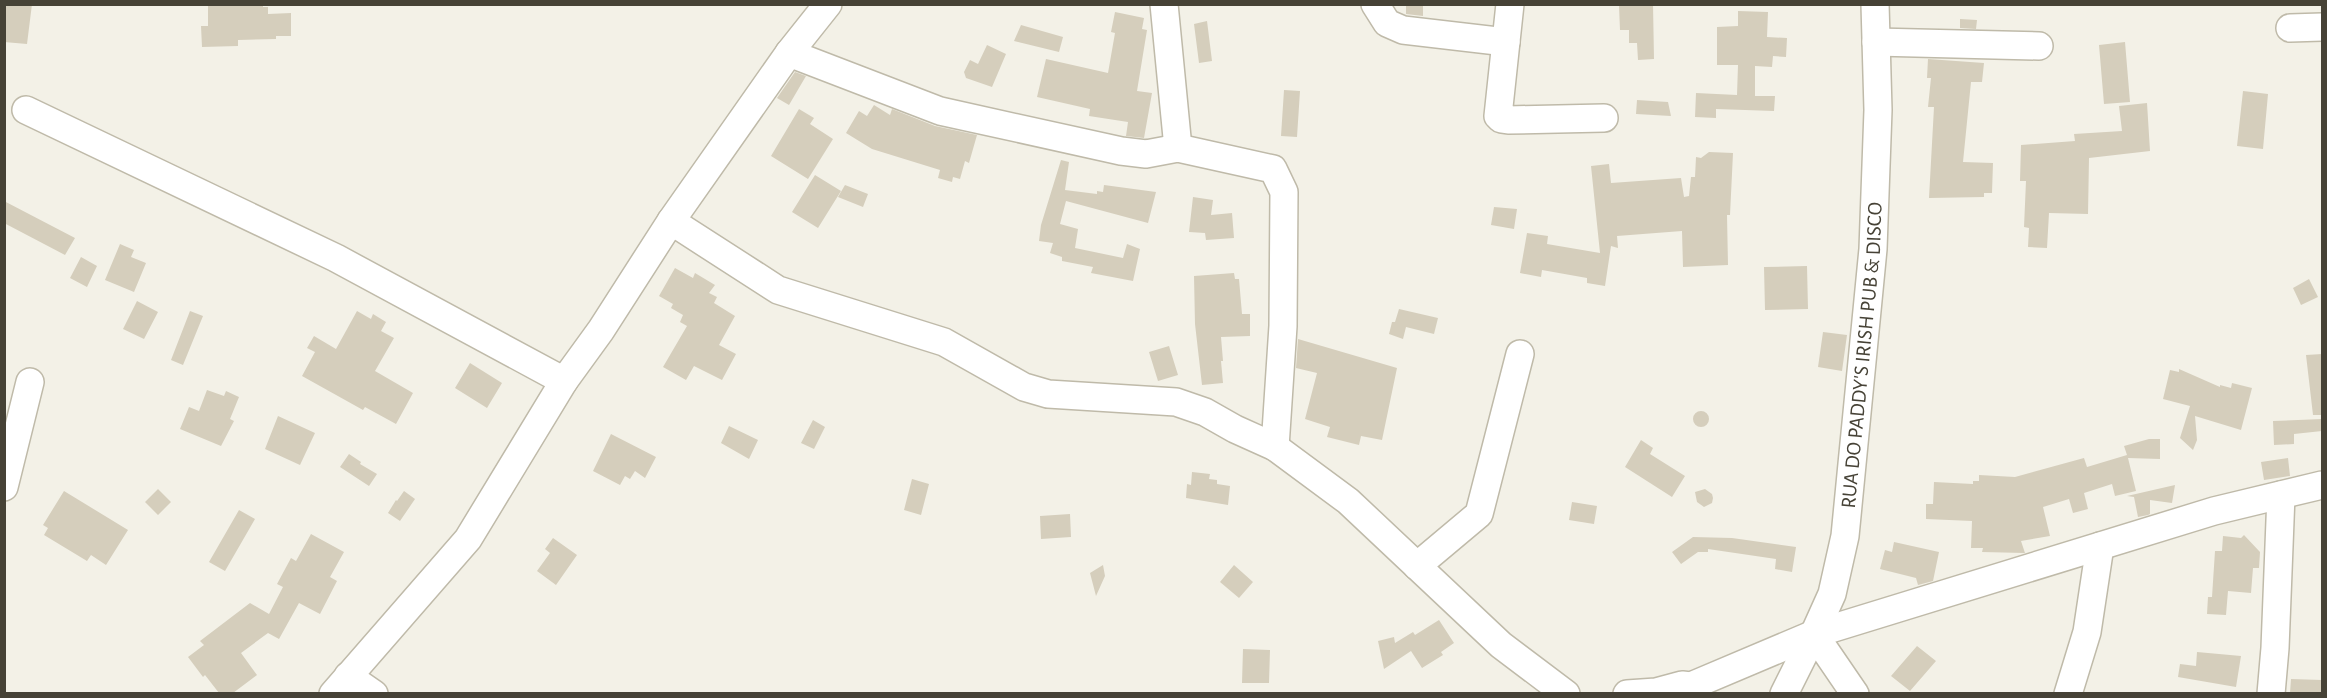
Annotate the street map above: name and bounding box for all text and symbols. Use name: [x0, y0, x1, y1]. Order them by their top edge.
street label: RUA DO PADDY'S IRISH PUB & DISCO: [1838, 202, 1886, 509]

